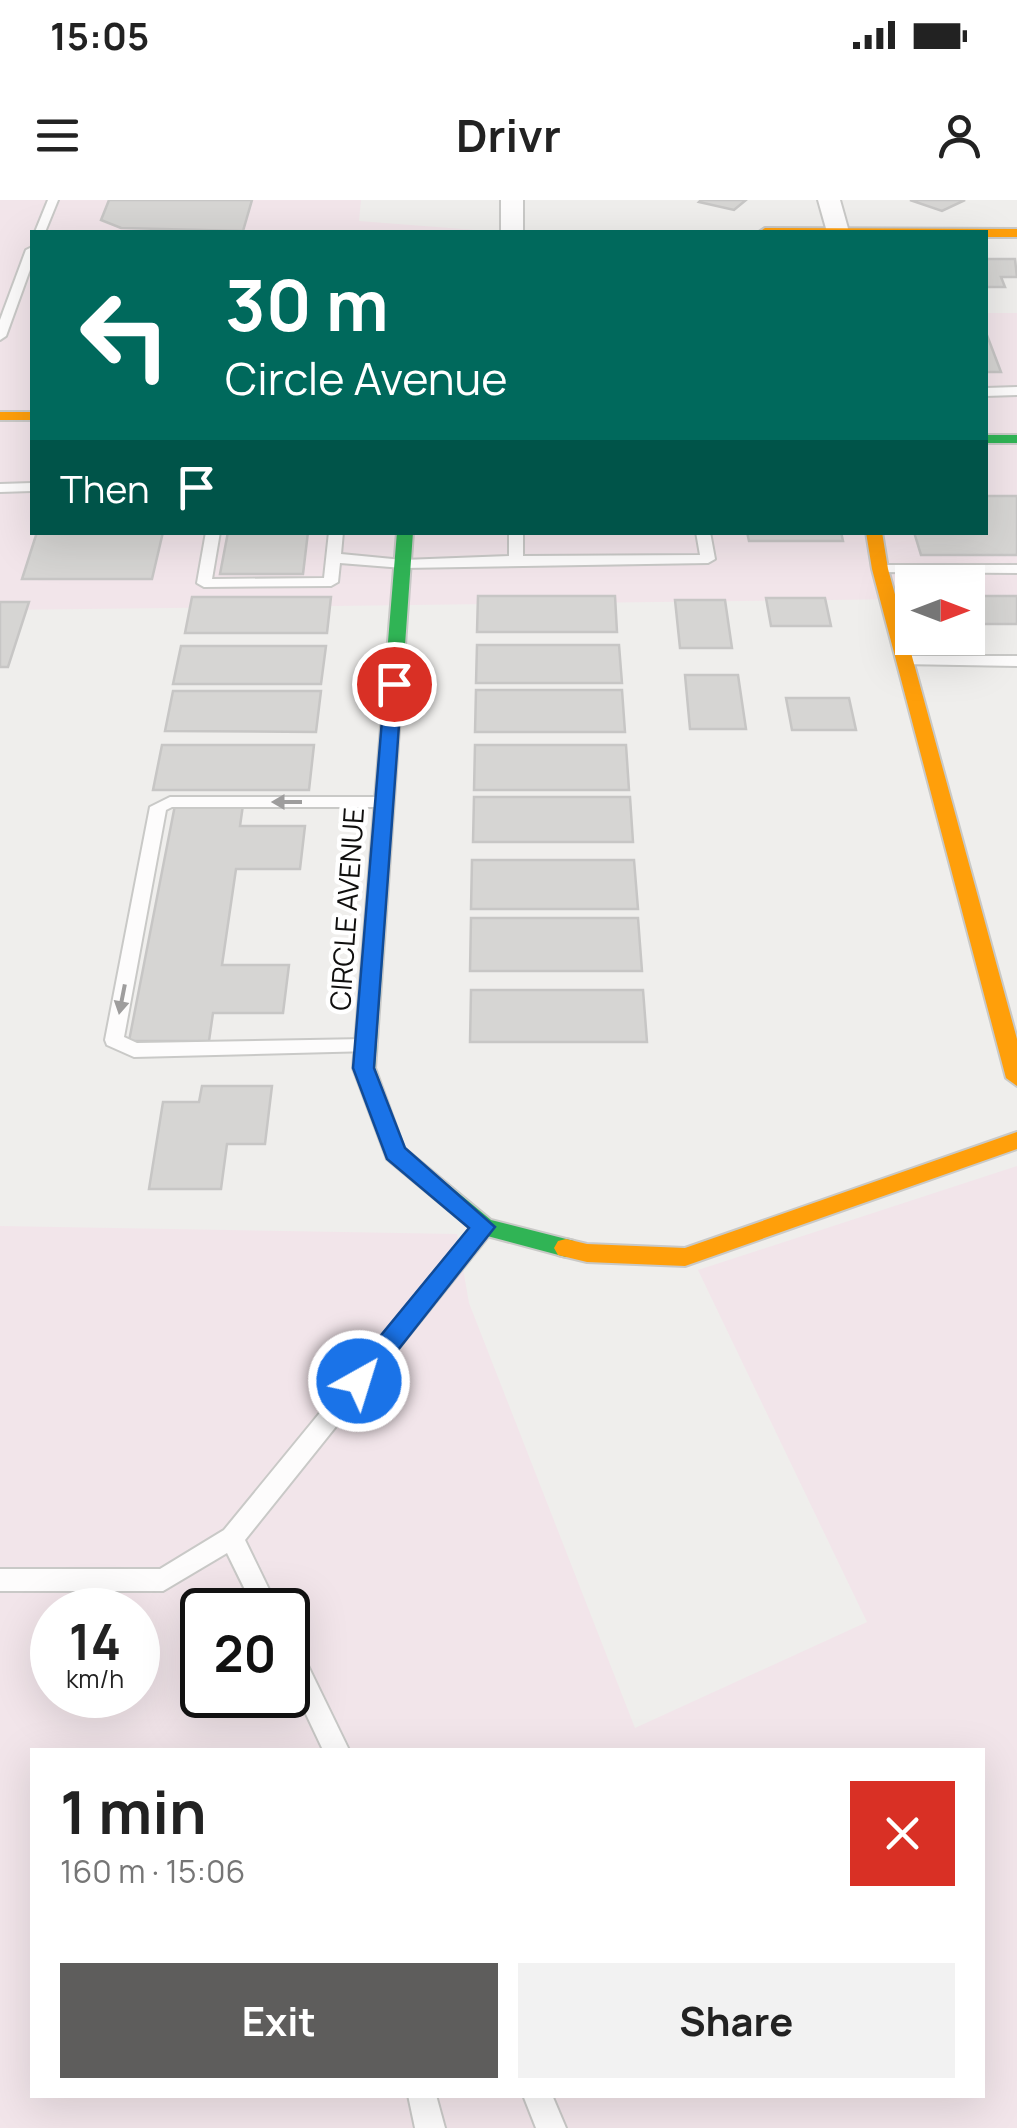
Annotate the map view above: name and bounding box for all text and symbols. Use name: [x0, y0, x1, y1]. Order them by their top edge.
text: 15:05: [50, 9, 149, 61]
text: Drivr: [456, 104, 561, 166]
icon: menu: [30, 108, 85, 163]
icon: person: [932, 108, 987, 163]
text: 30 m: [225, 256, 389, 352]
icon: left: [60, 270, 190, 400]
text: Circle Avenue: [225, 347, 508, 409]
icon: arrive: [169, 460, 224, 515]
text: Then: [60, 462, 149, 514]
north arrow: [895, 565, 985, 655]
map controls: [895, 565, 985, 655]
pin: [352, 642, 437, 727]
icon: arrive: [367, 657, 422, 712]
one-way arrow: [270, 794, 302, 810]
street label: CIRCLE AVENUE: [320, 806, 372, 1012]
one-way arrow: [114, 983, 129, 1015]
position arrow: [307, 1329, 411, 1433]
speed limit sign: 20: [180, 1588, 310, 1718]
text: 14: [69, 1607, 121, 1675]
text: km/h: [66, 1661, 124, 1696]
text: 1 min: [60, 1770, 207, 1852]
button: close: [850, 1781, 955, 1886]
text: 160 m · 15:06: [60, 1849, 245, 1893]
button: Exit: [60, 1963, 498, 2078]
button: Share: [518, 1963, 955, 2078]

